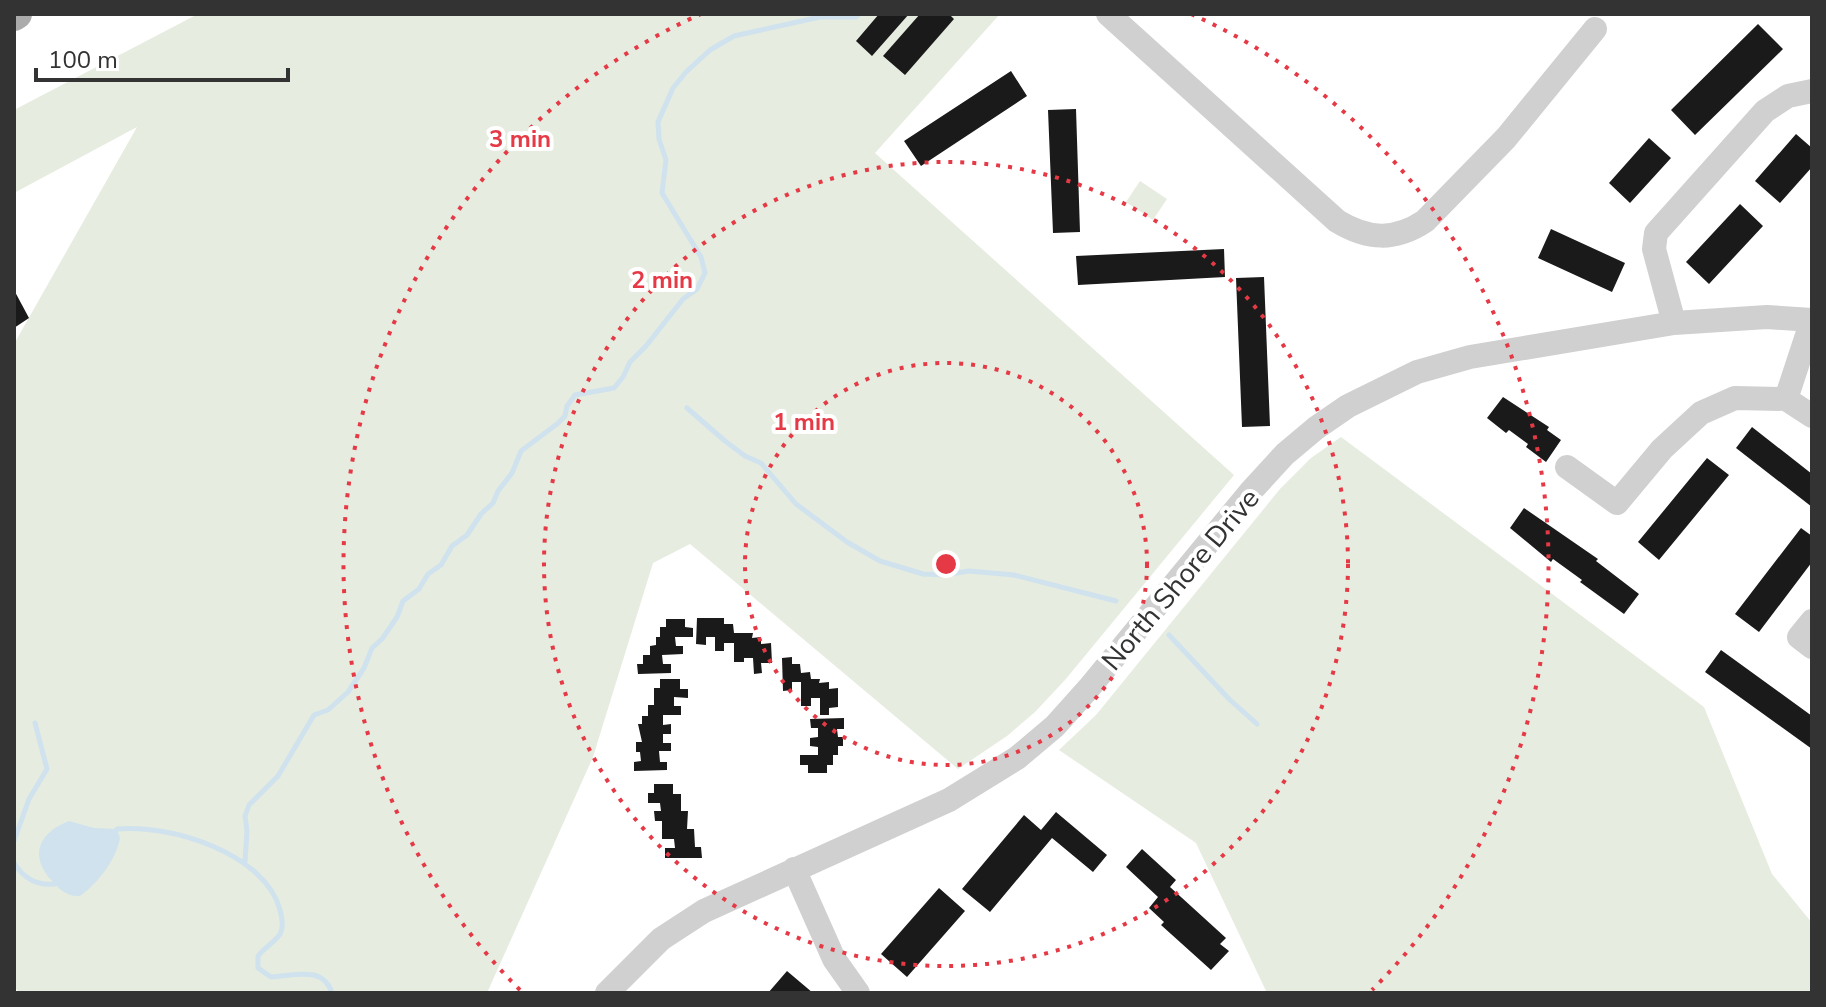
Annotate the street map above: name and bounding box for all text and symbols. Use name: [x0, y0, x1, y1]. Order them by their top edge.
scale bar: [36, 32, 288, 82]
text: 100 m: [48, 44, 118, 76]
text: 3 min: [489, 123, 551, 155]
text: 2 min: [631, 264, 693, 296]
text: 1 min: [773, 406, 835, 438]
street label: North Shore Drive: [1093, 480, 1268, 679]
centre of rings: [932, 550, 960, 578]

